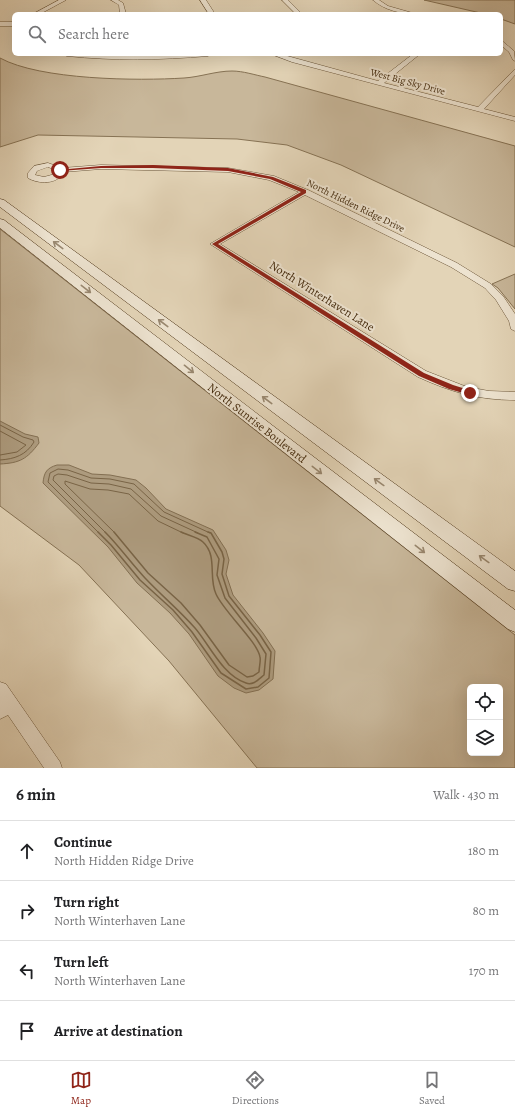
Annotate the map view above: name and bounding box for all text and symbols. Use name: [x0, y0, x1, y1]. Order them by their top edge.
search box: [12, 12, 503, 56]
icon: search: [26, 23, 48, 45]
text: Search here: [58, 24, 129, 44]
street label: West Big Sky Drive: [368, 65, 447, 98]
route start: [51, 161, 69, 179]
street label: North Hidden Ridge Drive: [305, 176, 407, 235]
one-way arrow: [53, 241, 64, 249]
street label: North Winterhaven Lane: [266, 257, 378, 335]
one-way arrow: [80, 285, 91, 294]
one-way arrow: [157, 319, 168, 327]
one-way arrow: [183, 364, 194, 373]
street label: North Sunrise Boulevard: [204, 379, 310, 467]
route end: [461, 384, 479, 402]
one-way arrow: [262, 396, 273, 404]
one-way arrow: [311, 465, 322, 474]
one-way arrow: [373, 478, 384, 487]
one-way arrow: [414, 545, 425, 553]
one-way arrow: [478, 555, 489, 563]
map controls: [467, 684, 503, 756]
button: locate: [467, 684, 503, 720]
button: layers: [467, 720, 503, 756]
text: 6 min: [16, 783, 56, 806]
text: Walk · 430 m: [433, 786, 499, 803]
text: Continue: [54, 832, 112, 852]
icon: ahead: [16, 840, 38, 862]
text: 180 m: [468, 842, 499, 859]
text: North Hidden Ridge Drive: [54, 852, 194, 869]
text: Turn right: [54, 892, 119, 912]
icon: right: [16, 900, 38, 922]
text: 80 m: [472, 902, 499, 919]
text: North Winterhaven Lane: [54, 912, 185, 929]
text: Turn left: [54, 952, 109, 972]
icon: left: [16, 960, 38, 982]
text: 170 m: [469, 962, 499, 979]
text: North Winterhaven Lane: [54, 972, 185, 989]
icon: arrive: [16, 1020, 38, 1042]
text: Arrive at destination: [54, 1021, 183, 1041]
tab: Map: [70, 1069, 92, 1108]
tab: Directions: [232, 1069, 279, 1108]
tab: Saved: [419, 1069, 445, 1108]

